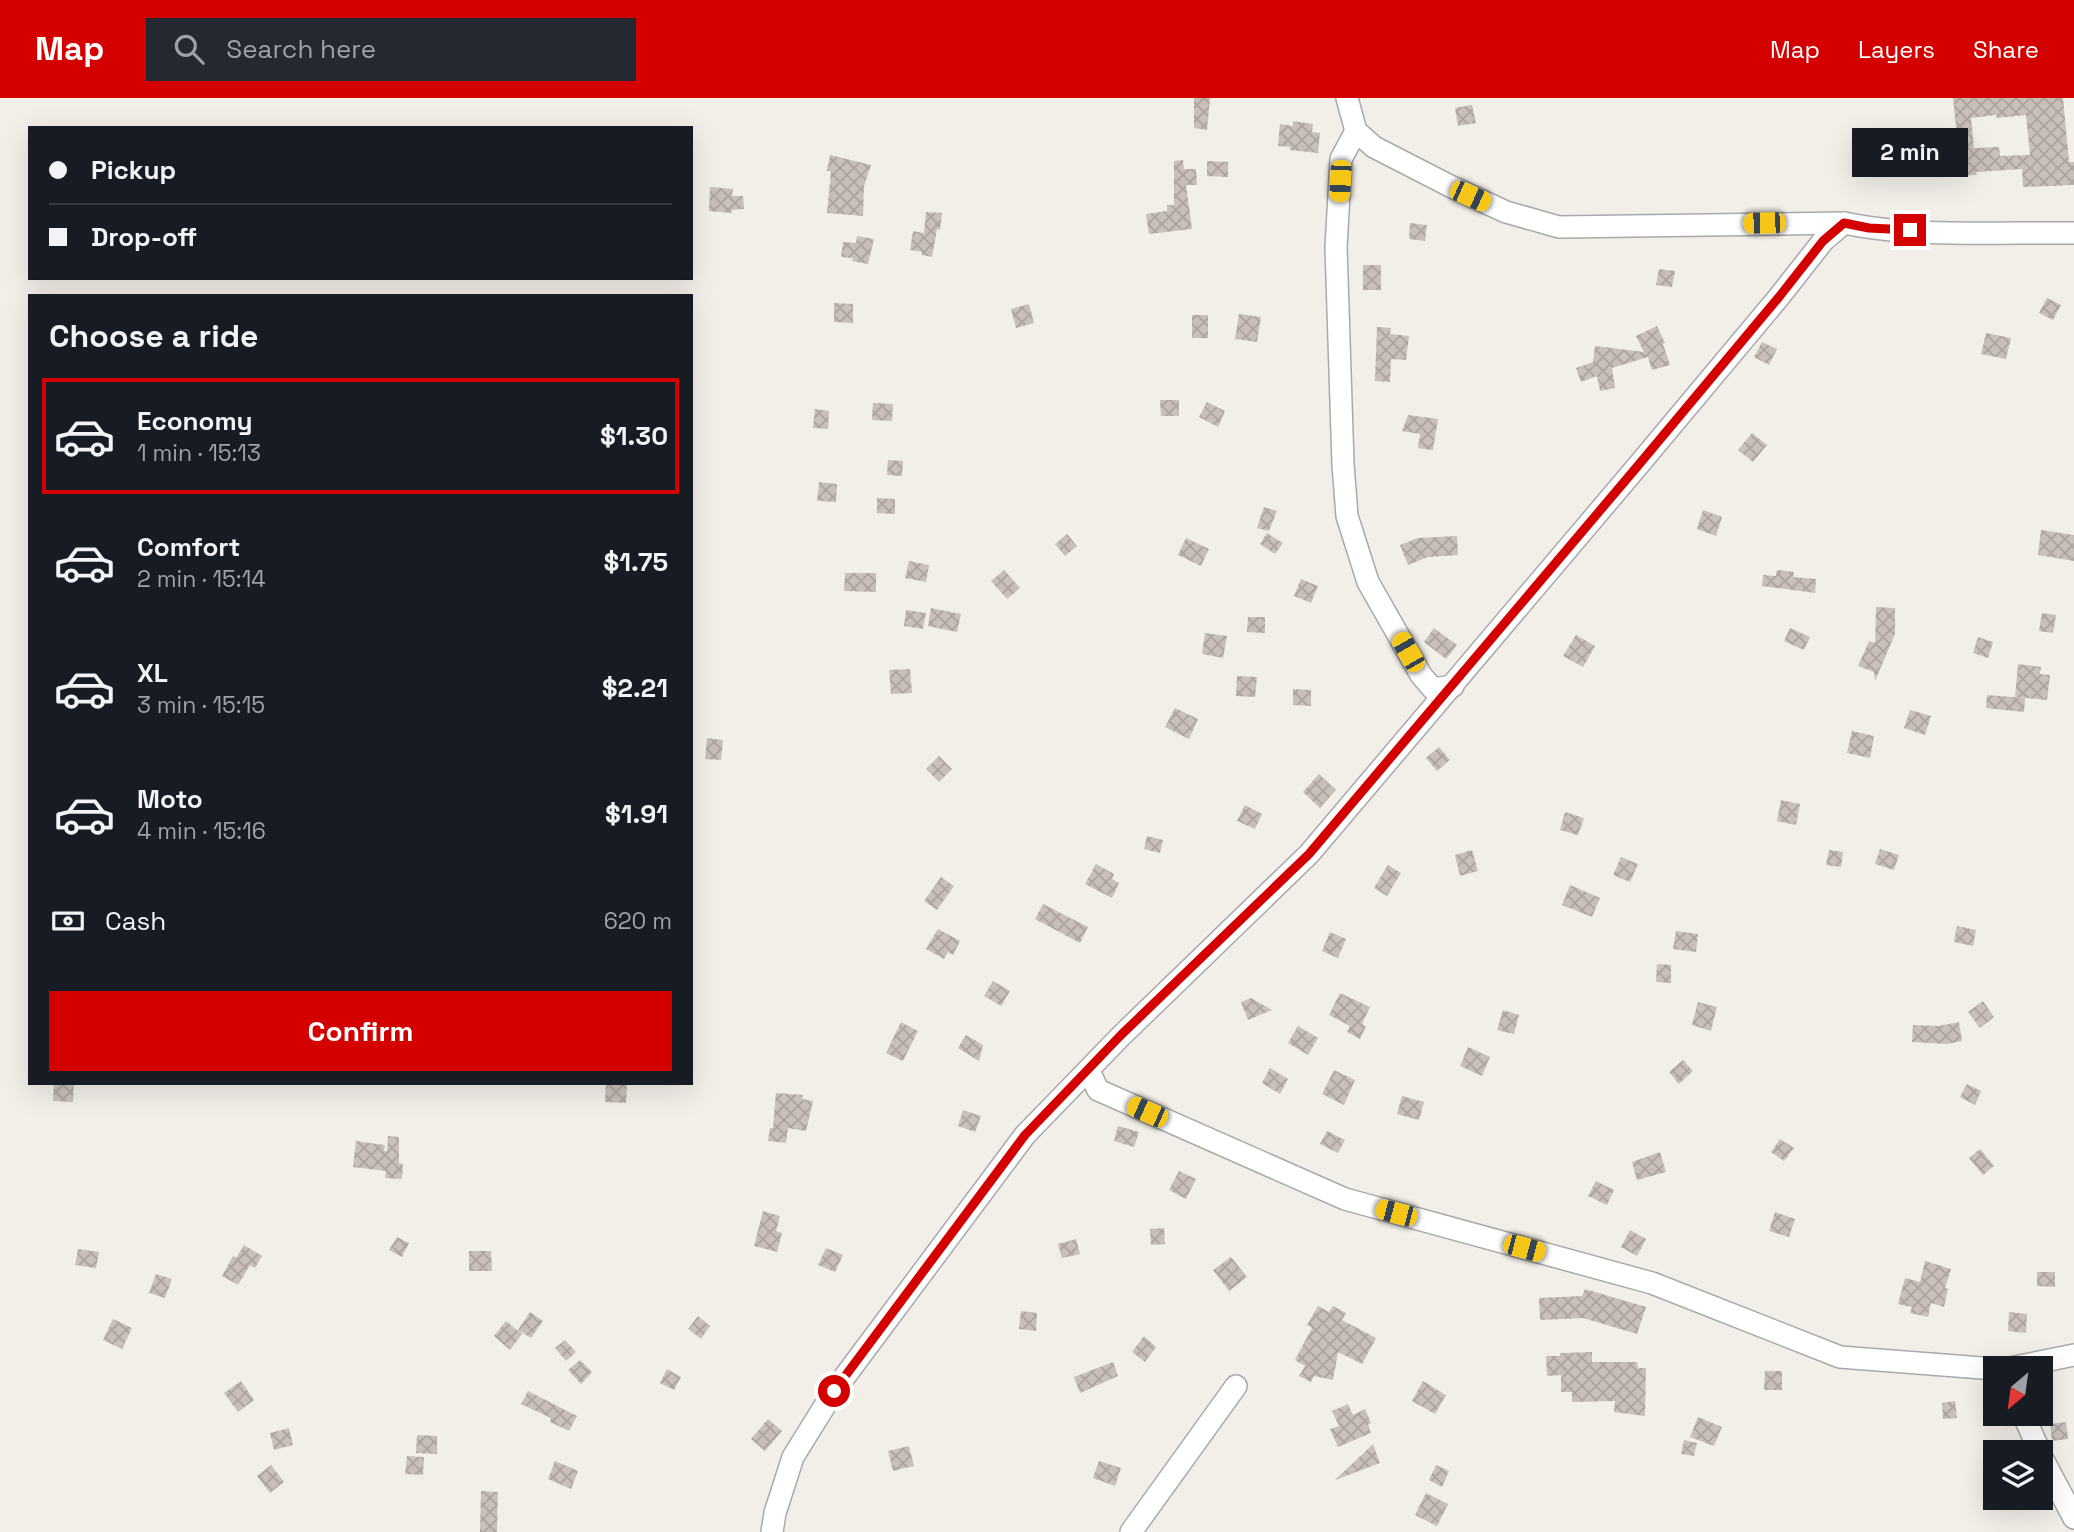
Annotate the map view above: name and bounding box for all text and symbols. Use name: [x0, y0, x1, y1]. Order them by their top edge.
search box: [146, 18, 636, 81]
text: Map: [35, 28, 104, 70]
icon: search: [170, 30, 208, 68]
text: Search here: [226, 32, 376, 66]
text: Map: [1770, 34, 1820, 65]
text: Layers: [1858, 34, 1935, 65]
text: Share: [1973, 34, 2039, 65]
callout: 2 min: [1852, 129, 1968, 178]
text: 2 min: [1880, 137, 1940, 167]
text: Pickup: [91, 153, 176, 187]
car: [1329, 159, 1352, 203]
car: [1447, 178, 1494, 214]
car: [1743, 212, 1786, 234]
route end: [1894, 214, 1926, 246]
text: Drop-off: [91, 220, 197, 254]
text: Choose a ride: [49, 316, 259, 356]
text: Economy: [137, 404, 253, 438]
icon: car: [53, 405, 116, 468]
text: $1.30: [600, 419, 668, 453]
text: 1 min · 15:13: [137, 438, 261, 468]
text: Comfort: [137, 530, 240, 564]
icon: car: [53, 531, 116, 594]
text: $1.75: [604, 545, 668, 579]
text: 2 min · 15:14: [137, 564, 266, 594]
car: [1389, 629, 1428, 675]
text: XL: [137, 656, 168, 690]
icon: car: [53, 657, 116, 720]
text: $2.21: [602, 671, 668, 705]
text: 3 min · 15:15: [137, 690, 265, 720]
text: Moto: [137, 782, 203, 816]
icon: car: [53, 783, 116, 846]
text: $1.91: [605, 797, 668, 831]
text: 4 min · 15:16: [137, 816, 266, 846]
icon: cash: [49, 902, 87, 940]
text: Cash: [105, 904, 166, 938]
text: 620 m: [604, 906, 672, 936]
button: Confirm: [49, 991, 672, 1071]
car: [1124, 1094, 1171, 1130]
car: [1373, 1197, 1420, 1229]
car: [1501, 1232, 1548, 1264]
north arrow: [1983, 1356, 2053, 1426]
map controls: [1983, 1356, 2053, 1510]
route start: [818, 1375, 850, 1407]
button: layers: [1983, 1440, 2053, 1510]

